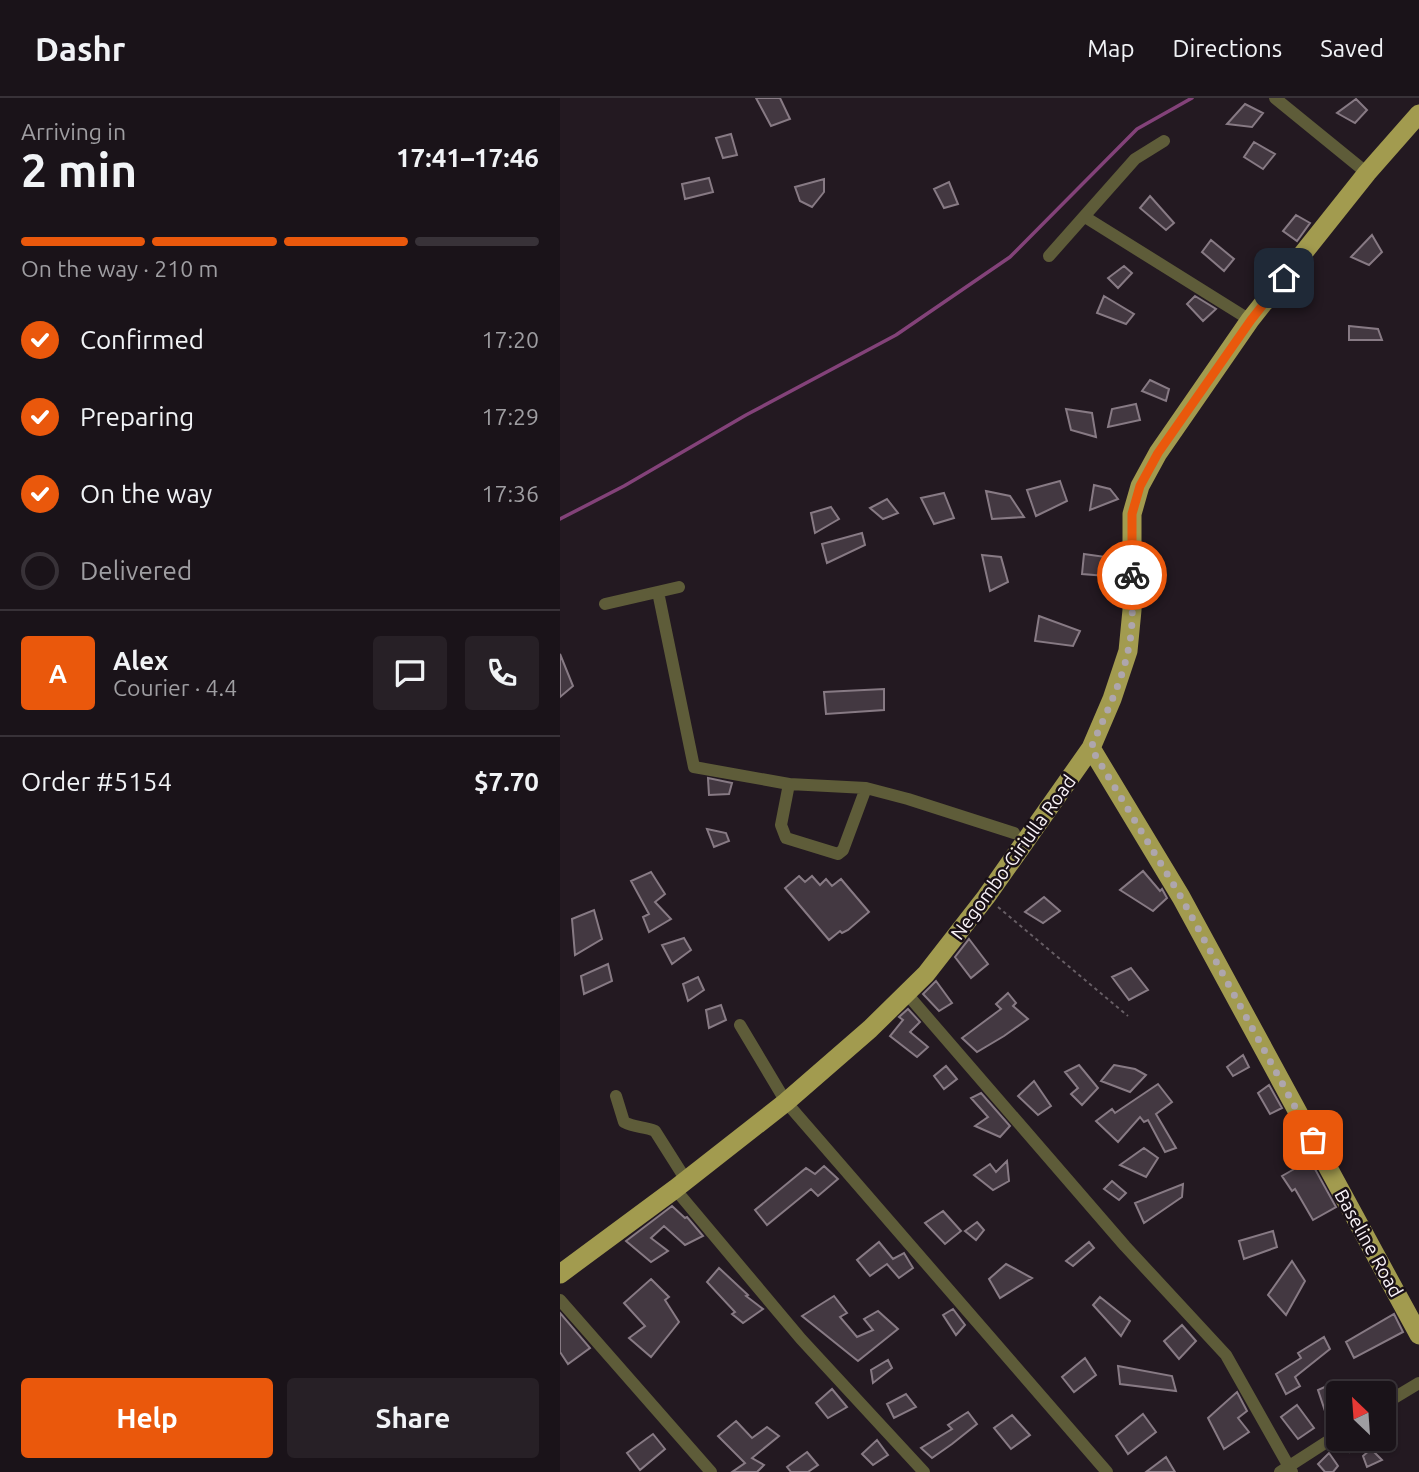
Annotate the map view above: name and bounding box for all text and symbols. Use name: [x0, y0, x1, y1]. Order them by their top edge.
text: Dashr: [35, 30, 125, 67]
text: Map: [1087, 35, 1134, 62]
text: Directions: [1172, 35, 1282, 62]
text: Saved: [1320, 35, 1384, 62]
text: Arriving in: [21, 119, 126, 144]
text: 17:41–17:46: [396, 143, 539, 172]
text: 2 min: [21, 144, 137, 196]
pin: [1254, 248, 1314, 308]
text: On the way · 210 m: [21, 256, 218, 281]
icon: home: [1265, 259, 1303, 297]
icon: check: [21, 321, 59, 359]
text: Confirmed: [80, 325, 204, 354]
text: 17:20: [481, 327, 539, 352]
icon: check: [21, 398, 59, 436]
text: Preparing: [80, 402, 194, 431]
text: 17:29: [481, 404, 539, 429]
icon: check: [21, 475, 59, 513]
text: On the way: [80, 479, 212, 508]
text: 17:36: [481, 481, 539, 506]
courier: [1097, 540, 1167, 610]
text: Delivered: [80, 556, 192, 585]
icon: bike: [1113, 556, 1151, 594]
button: chat: [373, 636, 447, 710]
button: phone: [465, 636, 539, 710]
text: Alex: [113, 646, 168, 675]
text: A: [49, 659, 67, 688]
text: Courier · 4.4: [113, 675, 237, 700]
text: Order #5154: [21, 767, 172, 796]
text: $7.70: [474, 767, 539, 796]
street label: Negombo-Giriulla Road: [946, 770, 1080, 944]
pin: [1283, 1110, 1343, 1170]
icon: bag: [1294, 1121, 1332, 1159]
street label: Baseline Road: [1330, 1185, 1408, 1301]
button: Help: [21, 1378, 273, 1458]
button: Share: [287, 1378, 539, 1458]
north arrow: [1326, 1381, 1396, 1451]
map controls: [1326, 1381, 1396, 1451]

